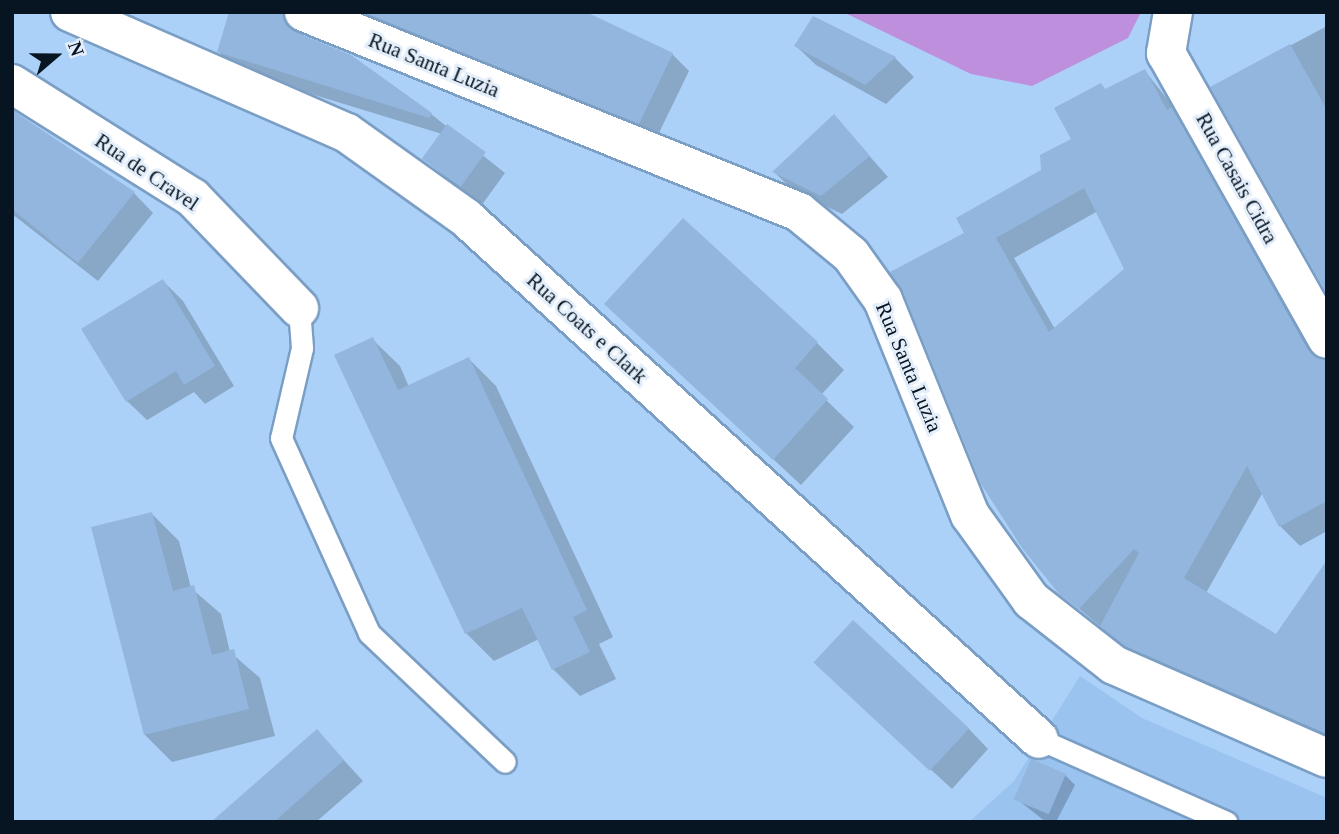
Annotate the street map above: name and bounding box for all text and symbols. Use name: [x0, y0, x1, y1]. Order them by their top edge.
north arrow: [21, 21, 91, 91]
street label: Rua Santa Luzia: [365, 27, 503, 103]
text: N: [64, 39, 88, 59]
street label: Rua Casais Cidra: [1191, 108, 1283, 248]
street label: Rua de Cravel: [90, 128, 204, 216]
street label: Rua Coats e Clark: [522, 267, 652, 389]
street label: Rua Santa Luzia: [870, 298, 948, 436]

